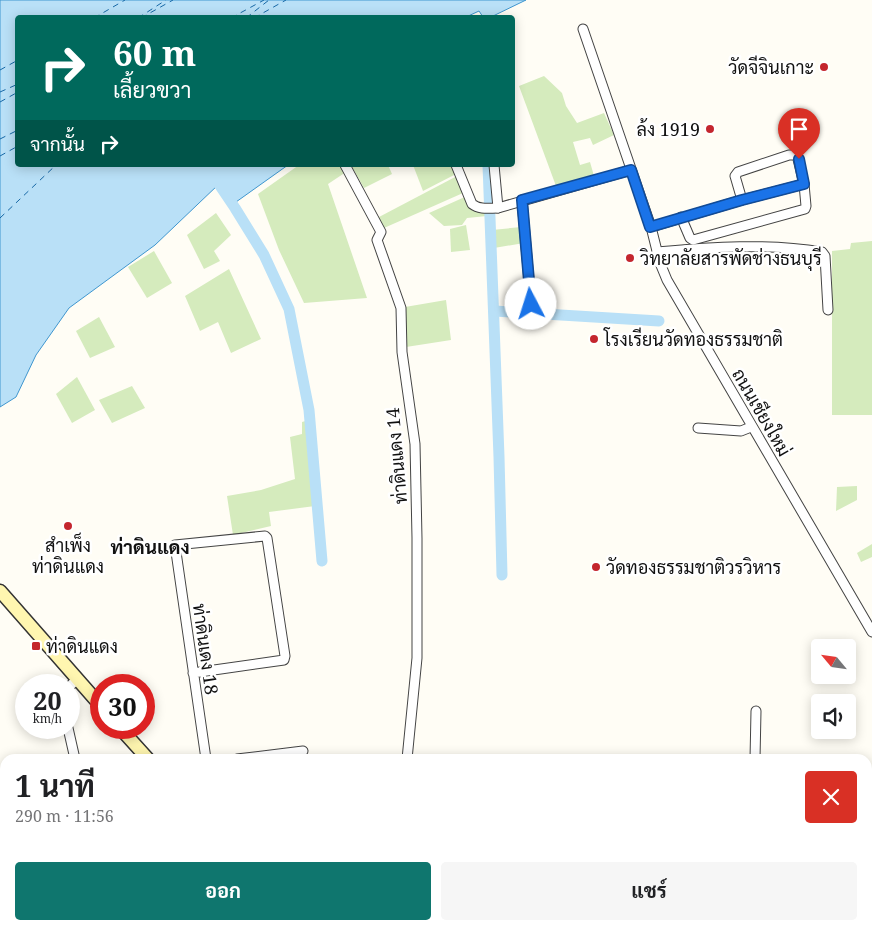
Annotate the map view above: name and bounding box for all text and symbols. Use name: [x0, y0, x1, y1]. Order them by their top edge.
text: 60 m: [113, 29, 196, 76]
icon: right: [30, 35, 95, 100]
place label: วัดจีจินเกาะ: [728, 55, 814, 79]
marker: วัดจีจินเกาะ: [818, 61, 830, 73]
text: เลี้ยวขวา: [113, 74, 191, 104]
pin: [778, 108, 820, 159]
icon: arrive: [785, 115, 813, 143]
place label: ล้ง 1919: [636, 117, 700, 141]
marker: ล้ง 1919: [704, 123, 716, 135]
icon: right: [95, 130, 123, 158]
text: จากนั้น: [30, 131, 85, 157]
place label: วิทยาลัยสารพัดช่างธนบุรี: [639, 246, 822, 271]
marker: วิทยาลัยสารพัดช่างธนบุรี: [624, 252, 636, 264]
position arrow: [504, 277, 556, 329]
place label: โรงเรียนวัดทองธรรมชาติ: [603, 327, 783, 351]
marker: โรงเรียนวัดทองธรรมชาติ: [588, 333, 600, 345]
street label: ถนนเชียงใหม่: [727, 364, 797, 460]
street label: ท่าดินแดง 14: [380, 407, 412, 505]
marker: สำเพ็ง ท่าดินแดง: [62, 520, 74, 532]
place label: สำเพ็ง ท่าดินแดง: [32, 532, 104, 578]
district label: ท่าดินแดง: [110, 534, 190, 560]
place label: วัดทองธรรมชาติวรวิหาร: [606, 555, 782, 579]
marker: วัดทองธรรมชาติวรวิหาร: [590, 561, 602, 573]
street label: ท่าดินเดง 18: [188, 602, 224, 696]
place label: ท่าดินแดง: [46, 634, 118, 658]
north arrow: [811, 639, 856, 684]
map controls: [811, 639, 856, 739]
marker: ท่าดินแดง: [30, 640, 42, 652]
speed limit sign: 30: [90, 674, 155, 739]
text: 20: [33, 683, 62, 717]
button: sound: [811, 694, 856, 739]
text: km/h: [33, 710, 62, 727]
text: 1 นาที: [15, 765, 95, 806]
button: close: [805, 771, 857, 823]
text: 290 m · 11:56: [15, 805, 114, 827]
button: ออก: [15, 862, 431, 920]
button: แชร์: [441, 862, 857, 920]

